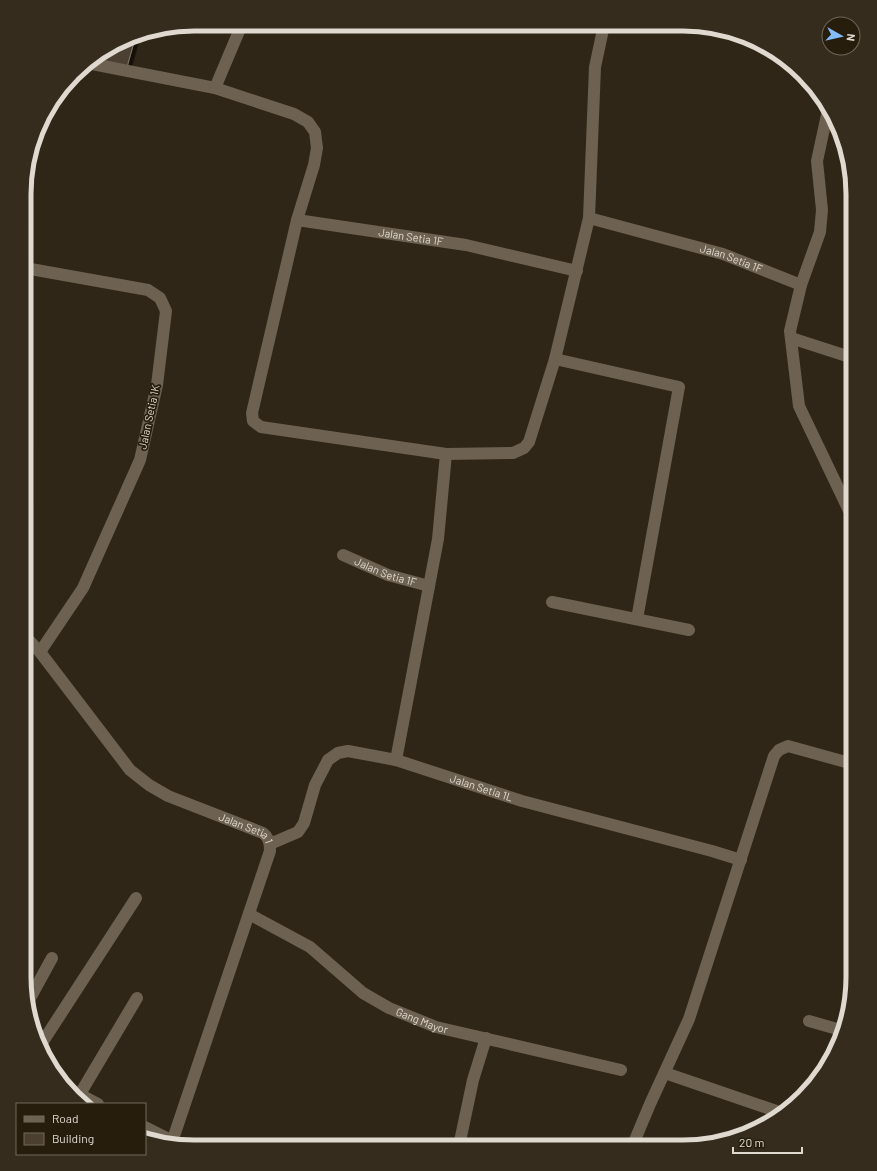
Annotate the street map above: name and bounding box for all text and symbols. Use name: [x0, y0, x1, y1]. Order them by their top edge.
north arrow: [821, 16, 861, 56]
text: N: [844, 33, 858, 42]
street label: Jalan Setia 1F: [378, 225, 444, 248]
street label: Jalan Setia 1F: [699, 241, 765, 275]
street label: Jalan Setia 1K: [135, 383, 162, 450]
street label: Jalan Setia 1F: [353, 554, 418, 588]
street label: Jalan Setia 1L: [448, 771, 515, 804]
street label: Jalan Setia 1: [217, 809, 276, 845]
street label: Gang Mayor: [394, 1005, 449, 1036]
legend: [16, 1103, 146, 1155]
text: Road: [52, 1111, 79, 1125]
scale bar: [733, 1129, 802, 1155]
text: Building: [52, 1131, 94, 1145]
text: 20 m: [739, 1135, 765, 1149]

